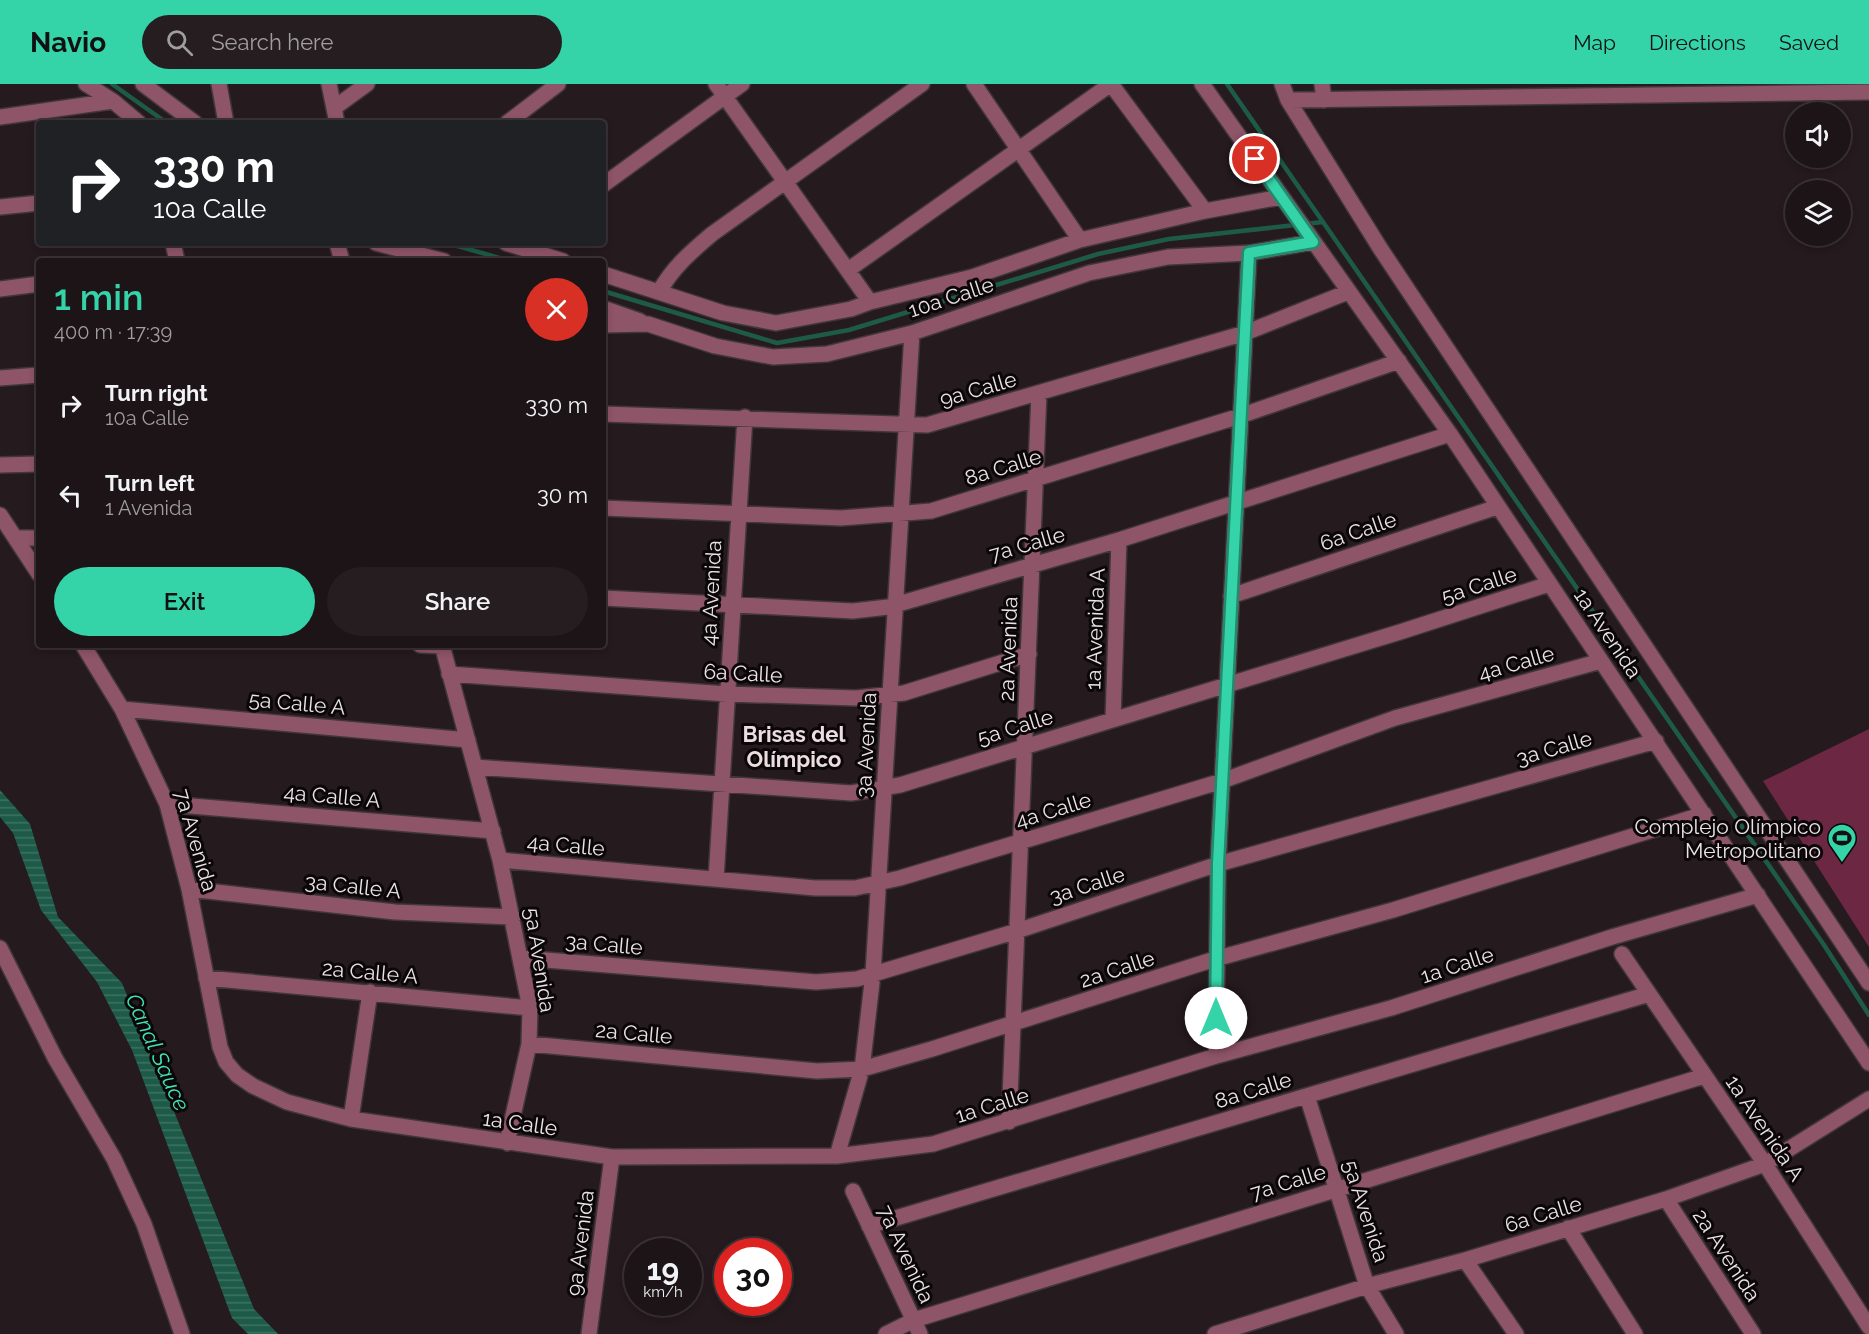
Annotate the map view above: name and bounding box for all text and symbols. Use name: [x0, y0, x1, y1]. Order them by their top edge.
search box: [142, 15, 562, 69]
text: Navio: [30, 26, 106, 59]
icon: search: [163, 26, 196, 59]
text: Search here: [211, 29, 333, 55]
text: Map: [1573, 30, 1616, 55]
text: Directions: [1649, 30, 1746, 55]
text: Saved: [1779, 30, 1839, 55]
map controls: [1785, 102, 1851, 246]
button: sound: [1785, 102, 1851, 168]
pin: [1229, 133, 1280, 184]
icon: arrive: [1238, 142, 1271, 175]
text: 330 m: [153, 143, 275, 192]
icon: right: [54, 144, 132, 222]
button: layers: [1785, 180, 1851, 246]
text: 10a Calle: [153, 193, 266, 224]
street label: 10a Calle: [905, 271, 997, 323]
text: 1 min: [54, 276, 143, 318]
button: close: [525, 278, 588, 341]
text: 400 m · 17:39: [54, 320, 172, 344]
street label: 9a Calle: [937, 366, 1019, 412]
text: Turn right: [105, 380, 208, 406]
icon: right: [54, 389, 87, 422]
text: 330 m: [525, 392, 588, 418]
text: 10a Calle: [105, 406, 189, 430]
street label: 8a Calle: [962, 444, 1044, 490]
text: Turn left: [105, 470, 195, 496]
icon: left: [54, 479, 87, 512]
text: 30 m: [537, 482, 588, 508]
text: 1 Avenida: [105, 496, 192, 520]
street label: 6a Calle: [1317, 506, 1399, 556]
street label: 7a Calle: [986, 521, 1068, 567]
street label: 4a Avenida: [696, 540, 726, 646]
street label: 5a Calle: [1438, 561, 1520, 609]
button: Exit: [54, 567, 315, 636]
button: Share: [327, 567, 588, 636]
street label: 1a Avenida A: [1080, 568, 1110, 690]
street label: 1a Avenida: [1569, 583, 1647, 683]
street label: 2a Avenida: [994, 596, 1022, 702]
street label: 4a Calle: [1475, 640, 1557, 686]
street label: 6a Calle: [703, 658, 783, 688]
street label: 5a Calle A: [248, 686, 346, 720]
street label: 3a Avenida: [851, 692, 881, 798]
street label: 5a Calle: [974, 704, 1056, 750]
district label: Brisas del Olímpico: [742, 721, 847, 772]
street label: 3a Calle: [1513, 725, 1595, 771]
street label: 4a Calle A: [283, 779, 381, 813]
street label: 7a Avenida: [169, 786, 223, 894]
street label: 4a Calle: [1012, 787, 1094, 833]
place label: Complejo Olímpico Metropolitano: [1634, 814, 1821, 863]
sports icon: Complejo Olímpico Metropolitano: [1826, 822, 1858, 864]
street label: 4a Calle: [526, 829, 606, 861]
street label: 3a Calle: [1046, 861, 1128, 909]
street label: 3a Calle A: [304, 869, 402, 903]
street label: 5a Avenida: [519, 906, 561, 1014]
street label: 3a Calle: [564, 928, 644, 960]
street label: 1a Calle: [1417, 941, 1497, 989]
street label: 2a Calle: [1076, 945, 1158, 993]
street label: 2a Calle A: [321, 955, 419, 989]
position arrow: [1184, 986, 1248, 1050]
water label: Canal Sauce: [121, 989, 196, 1115]
street label: 2a Calle: [594, 1017, 674, 1049]
street label: 8a Calle: [1212, 1067, 1294, 1113]
street label: 1a Avenida A: [1721, 1070, 1809, 1186]
street label: 1a Calle: [952, 1082, 1032, 1128]
street label: 1a Calle: [481, 1105, 559, 1141]
street label: 5a Avenida: [1338, 1157, 1394, 1265]
street label: 7a Calle: [1247, 1159, 1329, 1205]
street label: 9a Avenida: [561, 1189, 599, 1297]
street label: 6a Calle: [1502, 1190, 1584, 1238]
street label: 7a Avenida: [872, 1201, 940, 1307]
street label: 2a Avenida: [1688, 1204, 1766, 1306]
speed limit sign: 30: [714, 1238, 792, 1316]
text: 19: [647, 1252, 679, 1287]
text: km/h: [643, 1283, 683, 1301]

